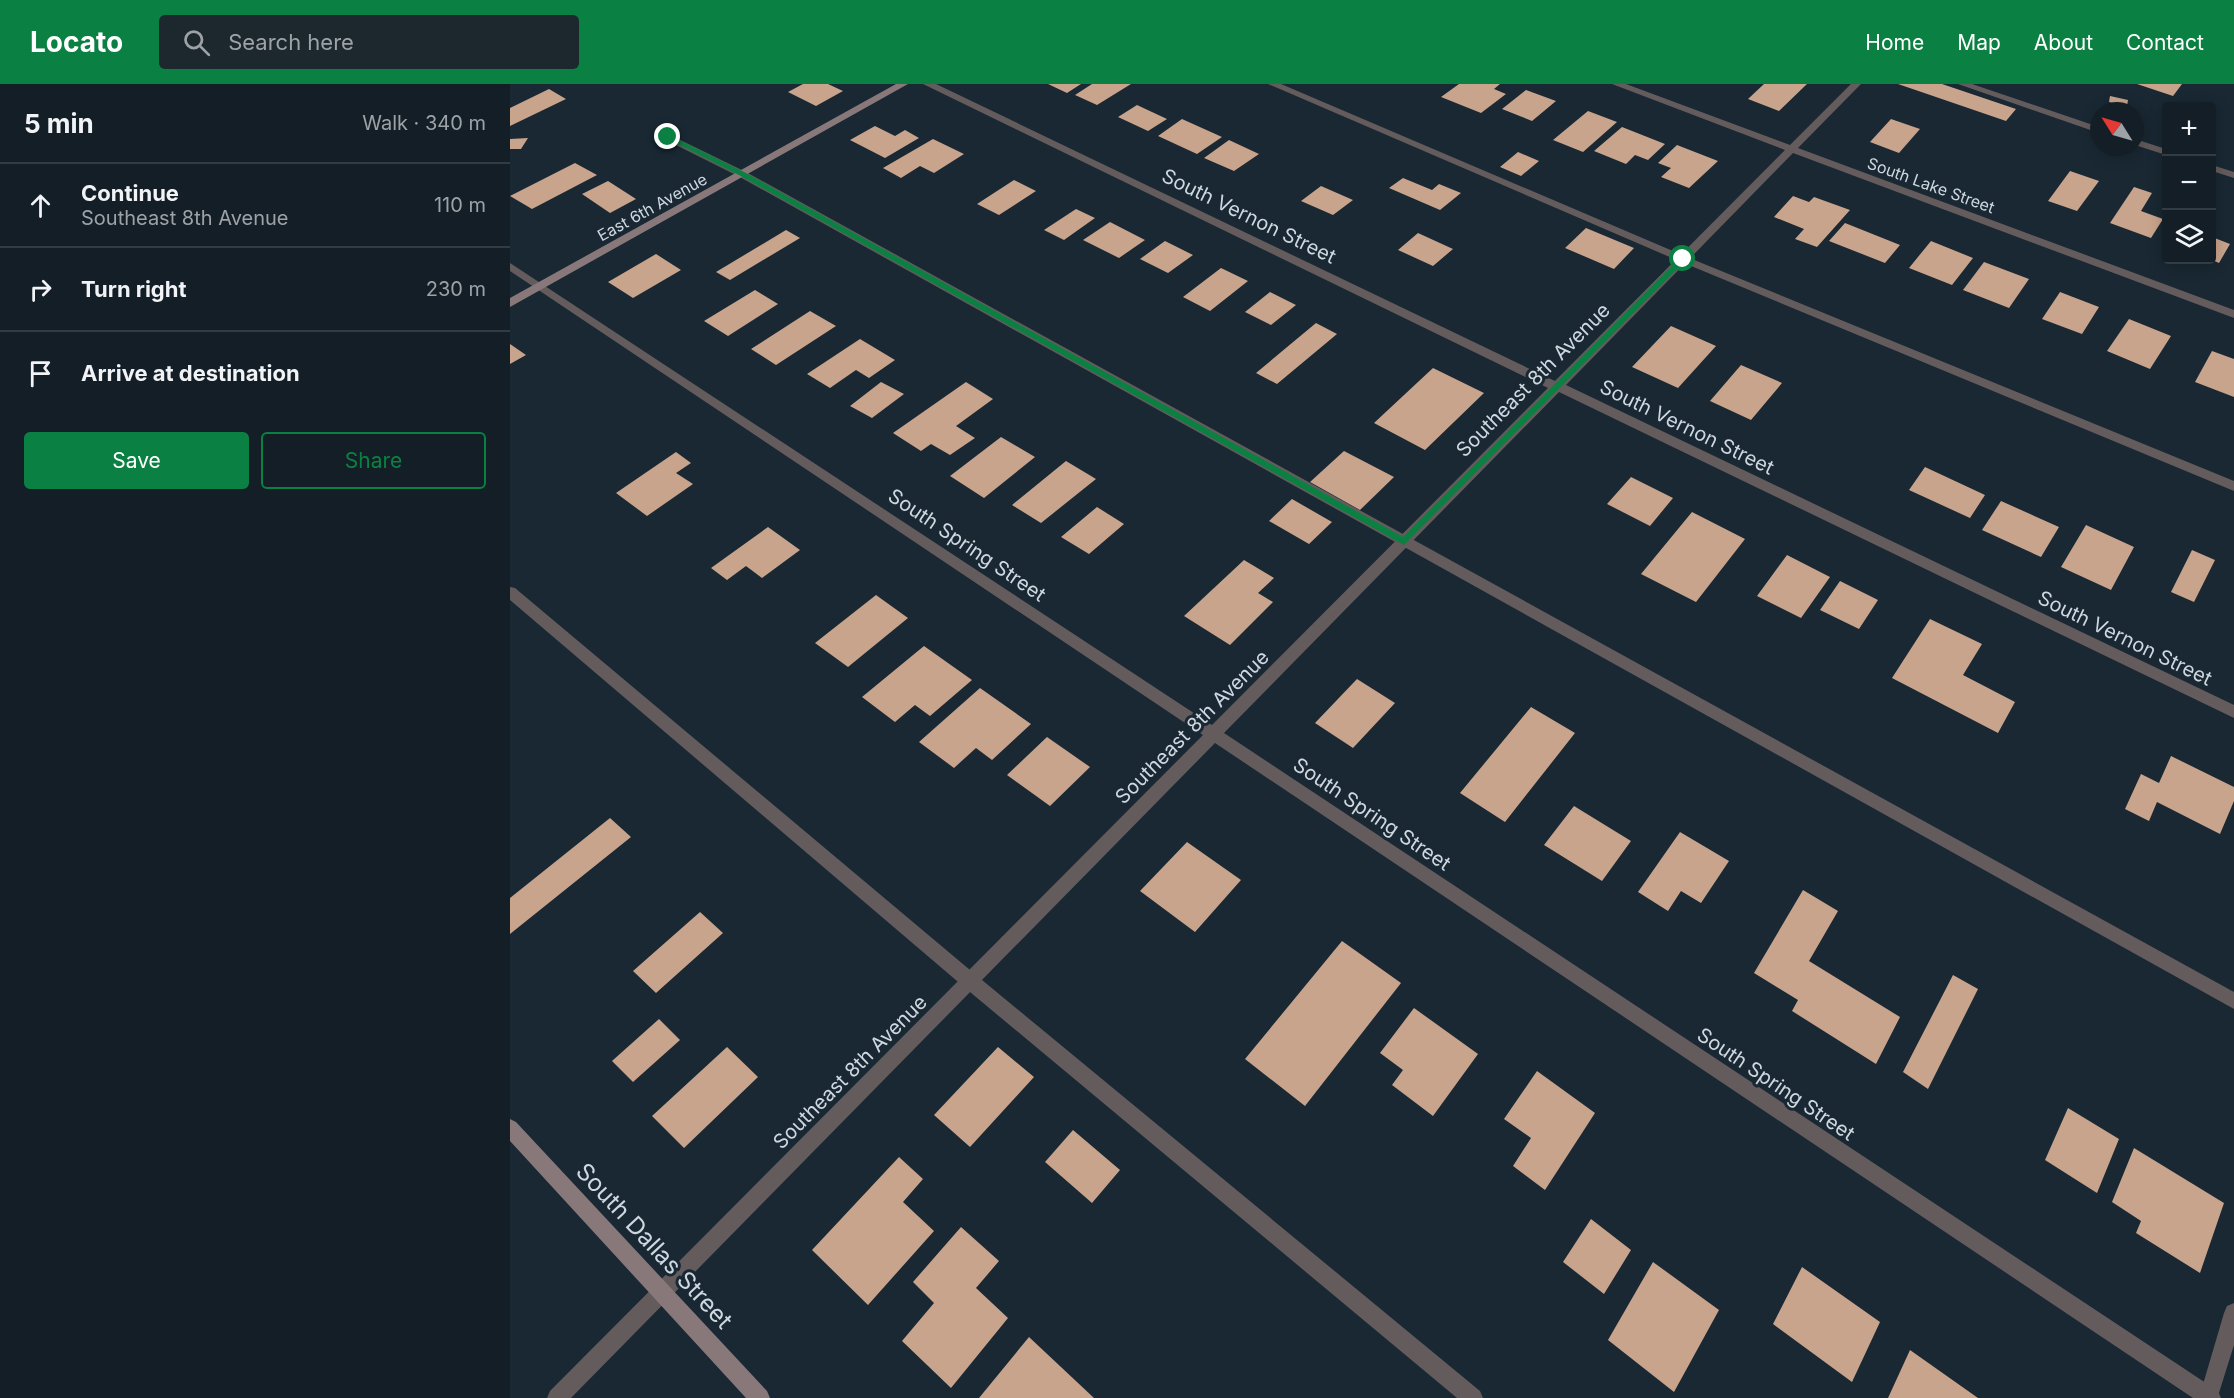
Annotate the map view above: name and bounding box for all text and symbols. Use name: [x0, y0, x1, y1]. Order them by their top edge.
search box: [159, 15, 579, 69]
text: Locato: [30, 25, 123, 59]
icon: search: [180, 26, 213, 59]
text: Search here: [228, 29, 354, 55]
text: Home: [1865, 30, 1924, 55]
text: Map: [1957, 30, 2001, 55]
text: About: [2034, 30, 2093, 55]
text: Contact: [2126, 30, 2204, 55]
north arrow: [2090, 102, 2144, 156]
map controls: [2162, 102, 2216, 264]
button: +: [2162, 102, 2216, 156]
text: 5 min: [24, 108, 94, 139]
text: Walk · 340 m: [362, 111, 486, 135]
route end: [654, 123, 680, 149]
street label: South Lake Street: [1865, 153, 1997, 217]
button: −: [2162, 156, 2216, 210]
street label: South Vernon Street: [1158, 163, 1340, 269]
street label: East 6th Avenue: [594, 169, 710, 245]
text: Continue: [81, 180, 179, 206]
icon: ahead: [24, 189, 57, 222]
text: 110 m: [434, 193, 486, 217]
text: Southeast 8th Avenue: [81, 206, 288, 230]
button: layers: [2162, 210, 2216, 264]
route start: [1669, 245, 1695, 271]
icon: right: [24, 273, 57, 306]
text: Turn right: [81, 276, 187, 302]
text: 230 m: [426, 277, 486, 301]
street label: Southeast 8th Avenue: [1451, 298, 1615, 462]
icon: arrive: [24, 357, 57, 390]
text: Arrive at destination: [81, 360, 300, 386]
street label: South Vernon Street: [1596, 374, 1778, 480]
button: Save: [24, 432, 249, 489]
button: Share: [261, 432, 486, 489]
street label: South Spring Street: [884, 483, 1051, 607]
street label: South Vernon Street: [2034, 585, 2216, 691]
street label: Southeast 8th Avenue: [1110, 645, 1274, 809]
street label: South Spring Street: [1289, 752, 1456, 876]
street label: Southeast 8th Avenue: [768, 990, 932, 1154]
street label: South Spring Street: [1693, 1022, 1860, 1146]
street label: South Dallas Street: [570, 1157, 739, 1335]

